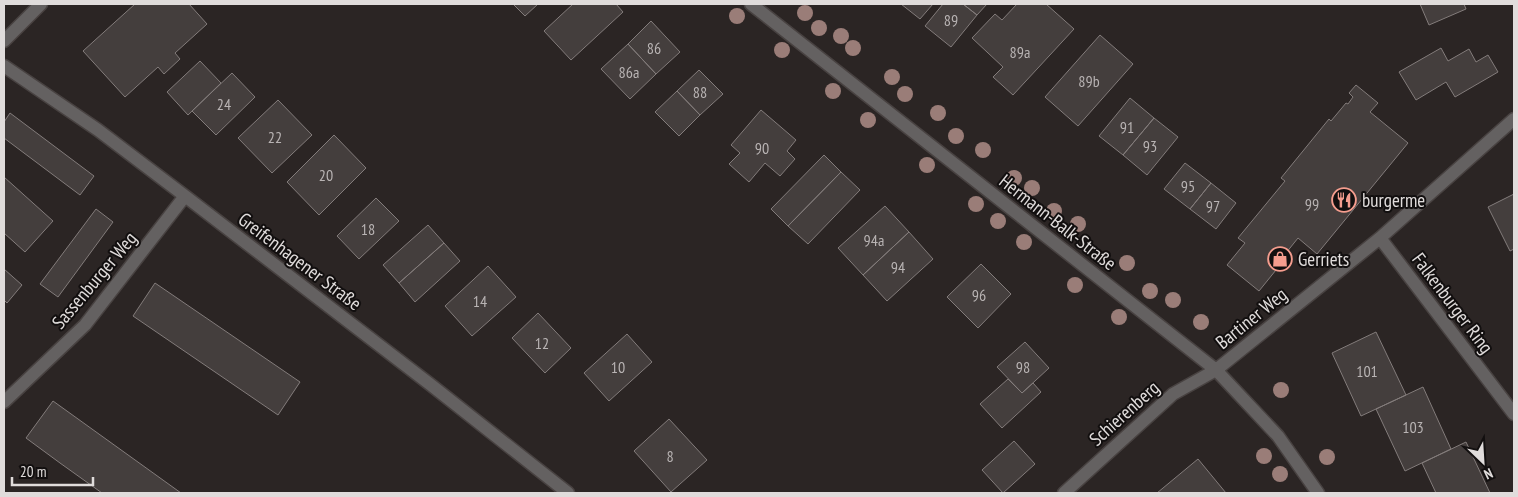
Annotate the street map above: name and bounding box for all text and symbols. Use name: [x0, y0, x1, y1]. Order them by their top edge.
house number: 89: [944, 10, 958, 30]
house number: 86: [647, 38, 661, 58]
house number: 89a: [1010, 42, 1030, 62]
house number: 86a: [619, 62, 639, 82]
house number: 89b: [1078, 71, 1100, 91]
house number: 88: [693, 82, 707, 102]
house number: 24: [217, 94, 231, 114]
house number: 91: [1120, 117, 1134, 137]
house number: 22: [268, 127, 282, 147]
house number: 93: [1143, 136, 1157, 156]
house number: 90: [755, 138, 769, 158]
house number: 20: [319, 165, 333, 185]
street label: Hermann-Balk-Straße: [995, 169, 1121, 275]
house number: 95: [1181, 176, 1195, 196]
restaurant icon: burgerme: [1331, 187, 1357, 213]
place label: burgerme: [1362, 188, 1425, 212]
house number: 99: [1305, 194, 1319, 214]
house number: 97: [1206, 196, 1220, 216]
street label: Greifenhagener Straße: [234, 207, 367, 315]
house number: 18: [361, 219, 375, 239]
street label: Sassenburger Weg: [46, 227, 142, 333]
house number: 94a: [864, 230, 884, 250]
shop icon: Gerriets: [1267, 246, 1293, 272]
place label: Gerriets: [1298, 247, 1349, 271]
street label: Falkenburger Ring: [1407, 248, 1499, 358]
house number: 94: [891, 257, 905, 277]
street label: Bartiner Weg: [1211, 282, 1291, 354]
house number: 96: [972, 285, 986, 305]
house number: 14: [473, 291, 487, 311]
house number: 12: [535, 333, 549, 353]
house number: 10: [611, 357, 625, 377]
house number: 98: [1016, 357, 1030, 377]
house number: 101: [1356, 361, 1378, 381]
street label: Schierenberg: [1084, 375, 1164, 451]
house number: 103: [1402, 417, 1424, 437]
north arrow: [1458, 437, 1508, 487]
house number: 8: [666, 446, 674, 466]
scale bar: [12, 454, 94, 486]
text: 20 m: [20, 462, 46, 481]
text: N: [1481, 464, 1496, 484]

